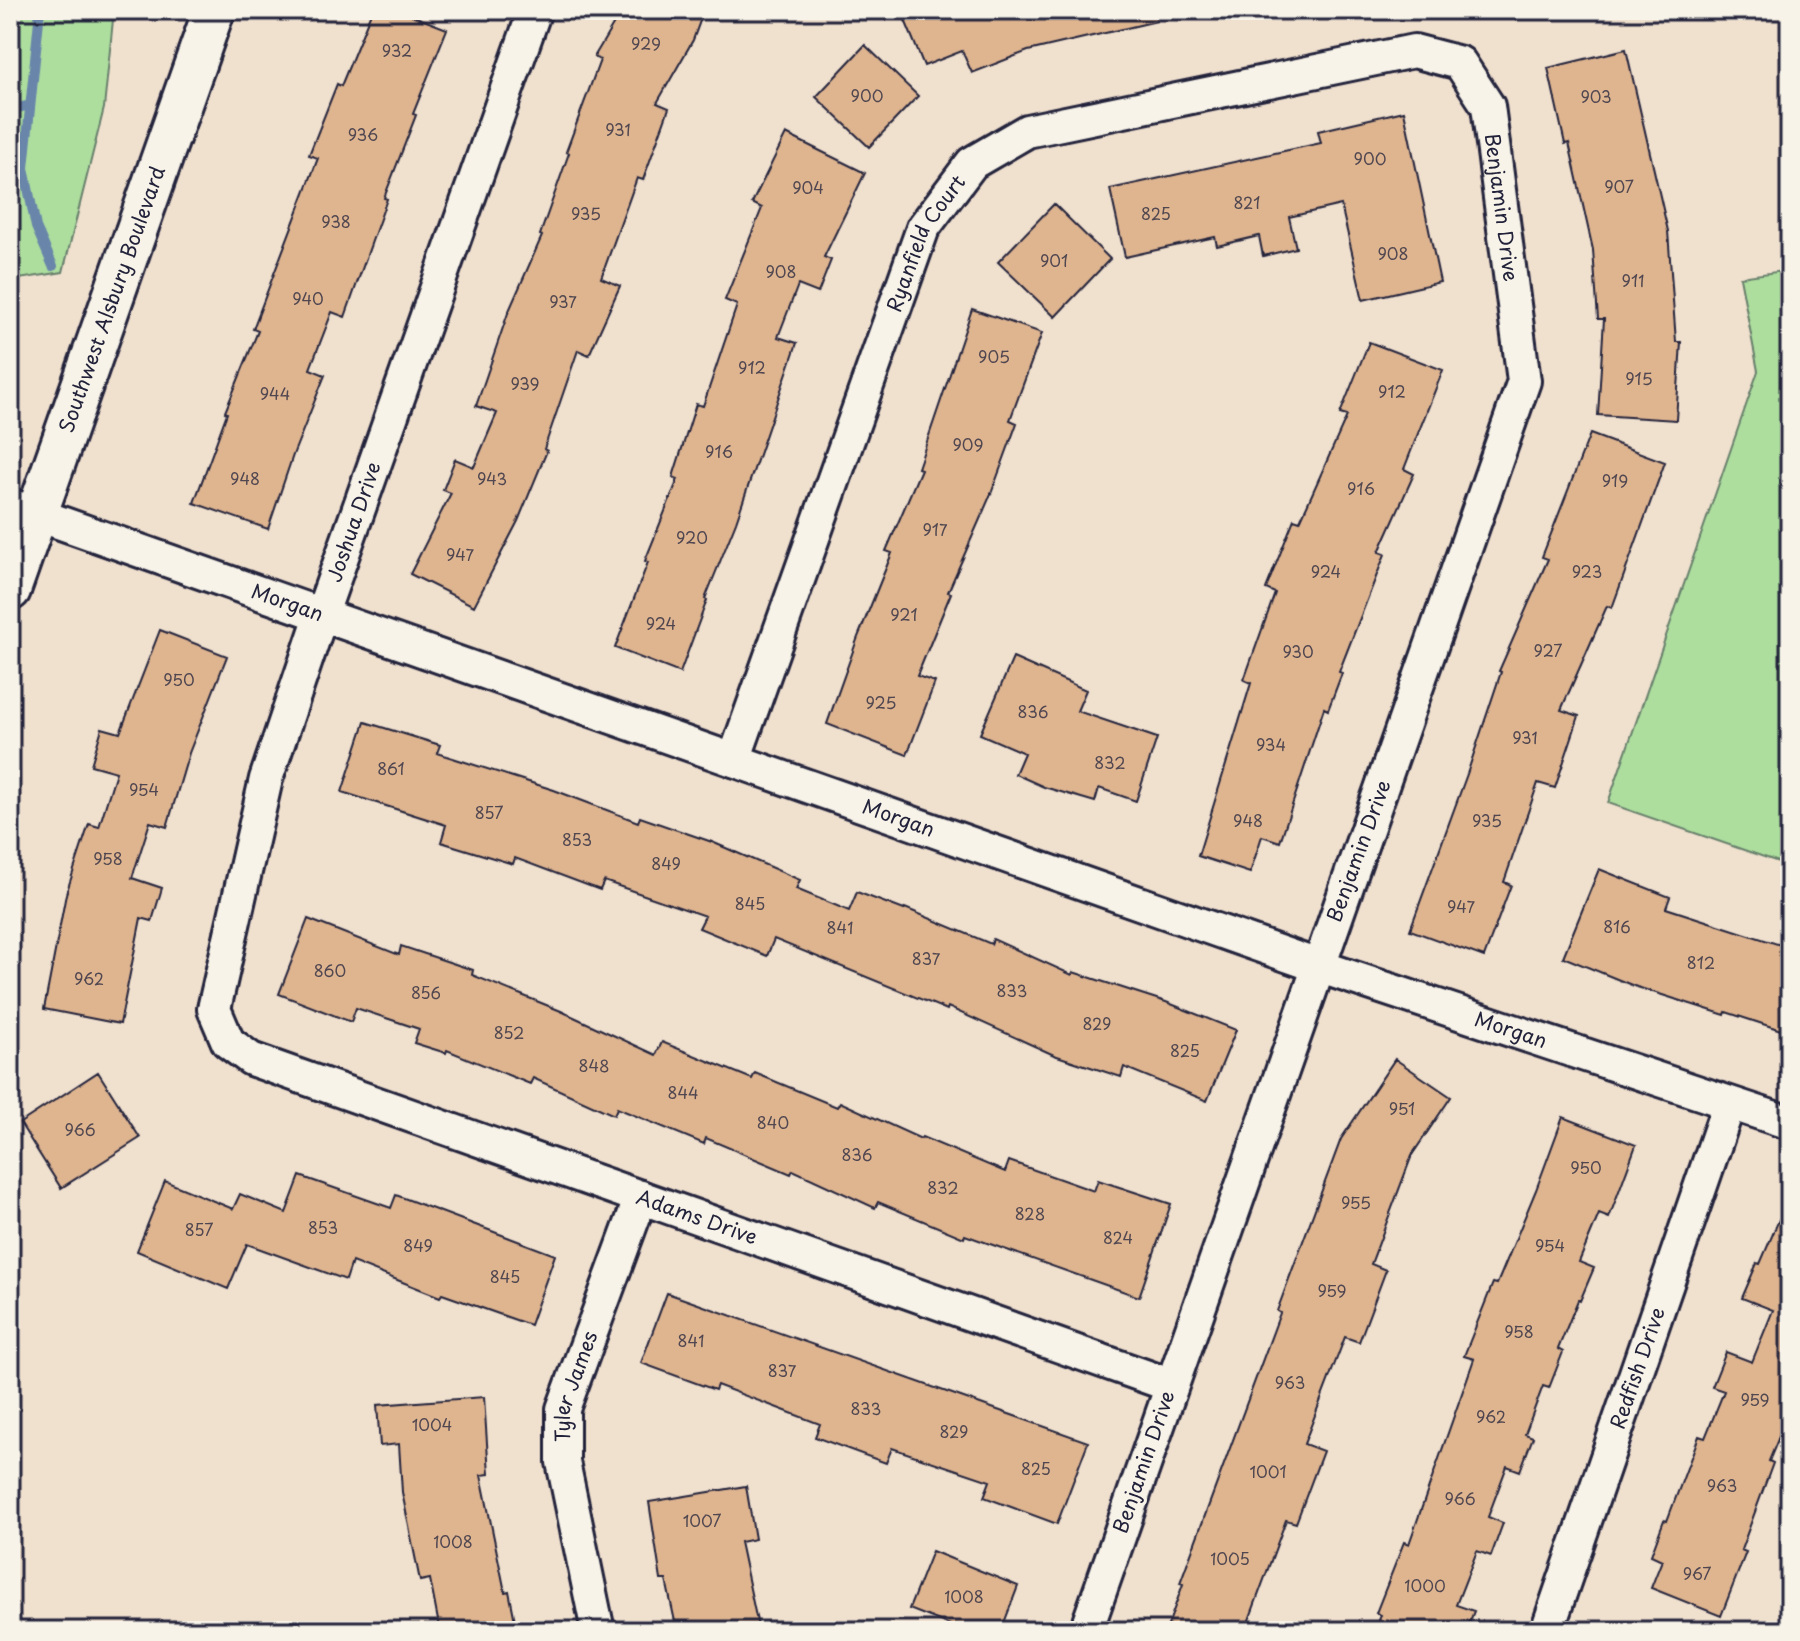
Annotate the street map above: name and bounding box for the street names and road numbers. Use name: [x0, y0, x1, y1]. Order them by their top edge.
street label: Benjamin Drive: [1478, 131, 1527, 283]
street label: Southwest Alsbury Boulevard: [51, 162, 172, 436]
street label: Ryanfield Court: [878, 168, 972, 316]
street label: Joshua Drive: [318, 457, 388, 586]
street label: Morgan: [247, 575, 328, 628]
street label: Benjamin Drive: [1318, 775, 1398, 926]
street label: Morgan: [859, 791, 939, 844]
street label: Morgan: [1471, 1003, 1551, 1055]
street label: Adams Drive: [633, 1181, 762, 1251]
street label: Redfish Drive: [1602, 1303, 1672, 1433]
street label: Tyler James: [547, 1327, 604, 1442]
street label: Benjamin Drive: [1105, 1386, 1182, 1537]

